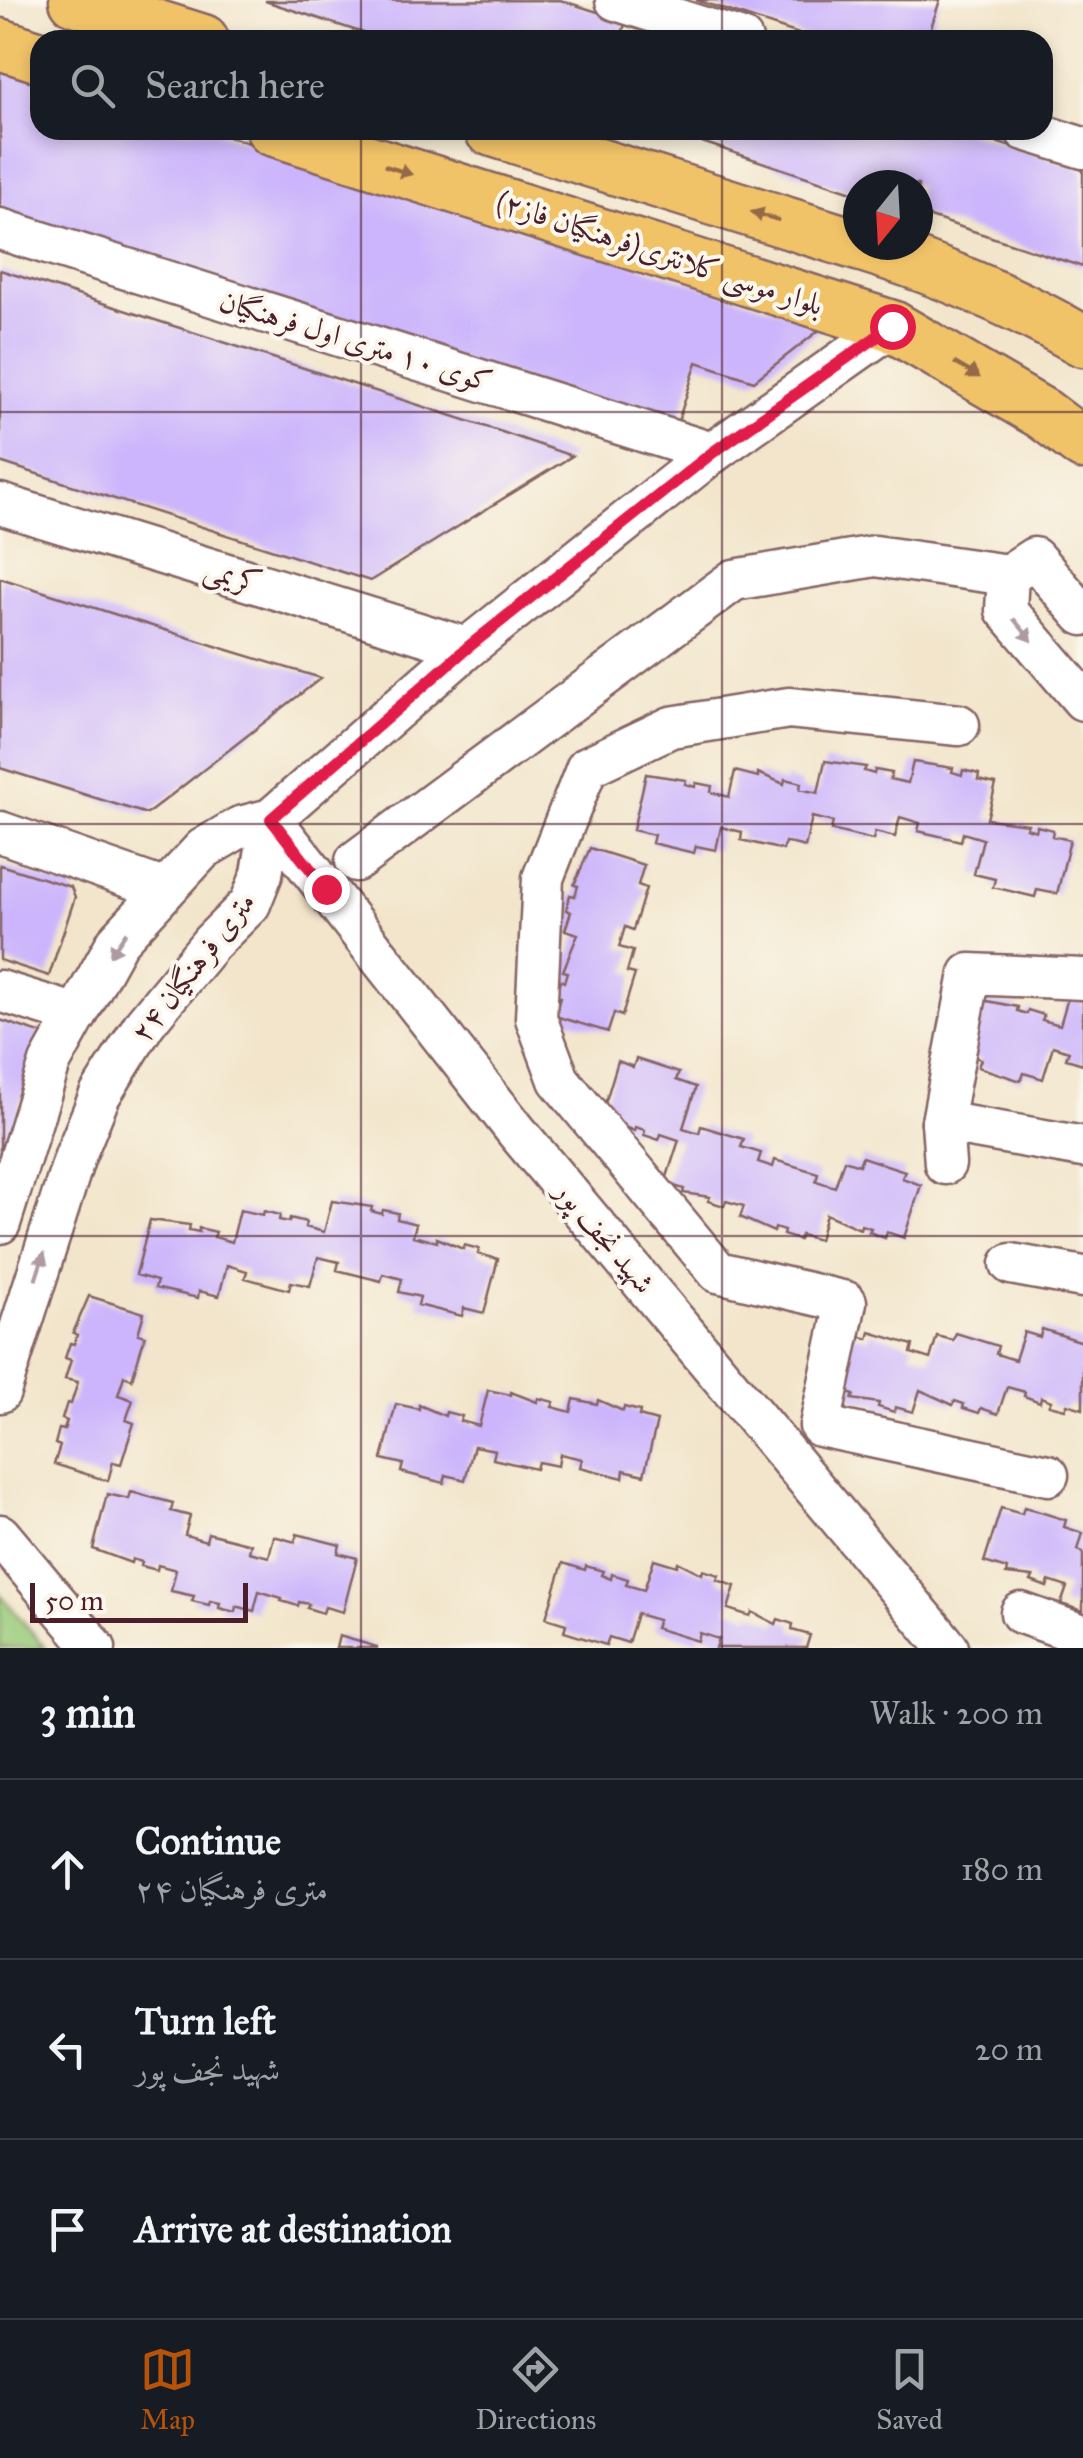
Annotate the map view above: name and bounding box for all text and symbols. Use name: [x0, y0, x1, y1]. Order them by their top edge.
search box: [30, 30, 1053, 140]
icon: search: [65, 58, 120, 113]
text: Search here: [145, 62, 325, 108]
one-way arrow: [383, 163, 414, 178]
north arrow: [843, 170, 933, 260]
street label: بلوار موسی کلانتری(فرهنگیان فاز۲): [491, 183, 828, 326]
one-way arrow: [749, 208, 780, 223]
street label: کوی ۱۰ متری اول فرهنگیان: [215, 282, 497, 401]
route start: [870, 304, 916, 350]
one-way arrow: [953, 361, 981, 378]
street label: کریمی: [199, 550, 266, 604]
one-way arrow: [1012, 617, 1034, 642]
route end: [304, 867, 350, 913]
street label: ۲۴ متری فرهنگیان: [123, 885, 264, 1050]
one-way arrow: [109, 930, 128, 957]
street label: شهید نجف پور: [543, 1171, 662, 1303]
one-way arrow: [33, 1250, 48, 1280]
scale bar: [30, 1578, 248, 1622]
text: 50 m: [45, 1583, 104, 1618]
text: 3 min: [40, 1687, 135, 1739]
text: Walk · 200 m: [870, 1694, 1043, 1733]
text: Continue: [135, 1818, 281, 1864]
icon: ahead: [40, 1842, 95, 1897]
text: 180 m: [961, 1850, 1043, 1889]
text: ۲۴ متری فرهنگیان: [135, 1870, 328, 1909]
text: Turn left: [135, 1998, 276, 2044]
icon: left: [40, 2022, 95, 2077]
text: 20 m: [975, 2030, 1043, 2069]
text: شهید نجف پور: [135, 2050, 280, 2089]
icon: arrive: [40, 2202, 95, 2257]
text: Arrive at destination: [135, 2206, 452, 2252]
tab: Map: [140, 2342, 195, 2437]
tab: Directions: [475, 2342, 596, 2437]
tab: Saved: [876, 2342, 943, 2437]

